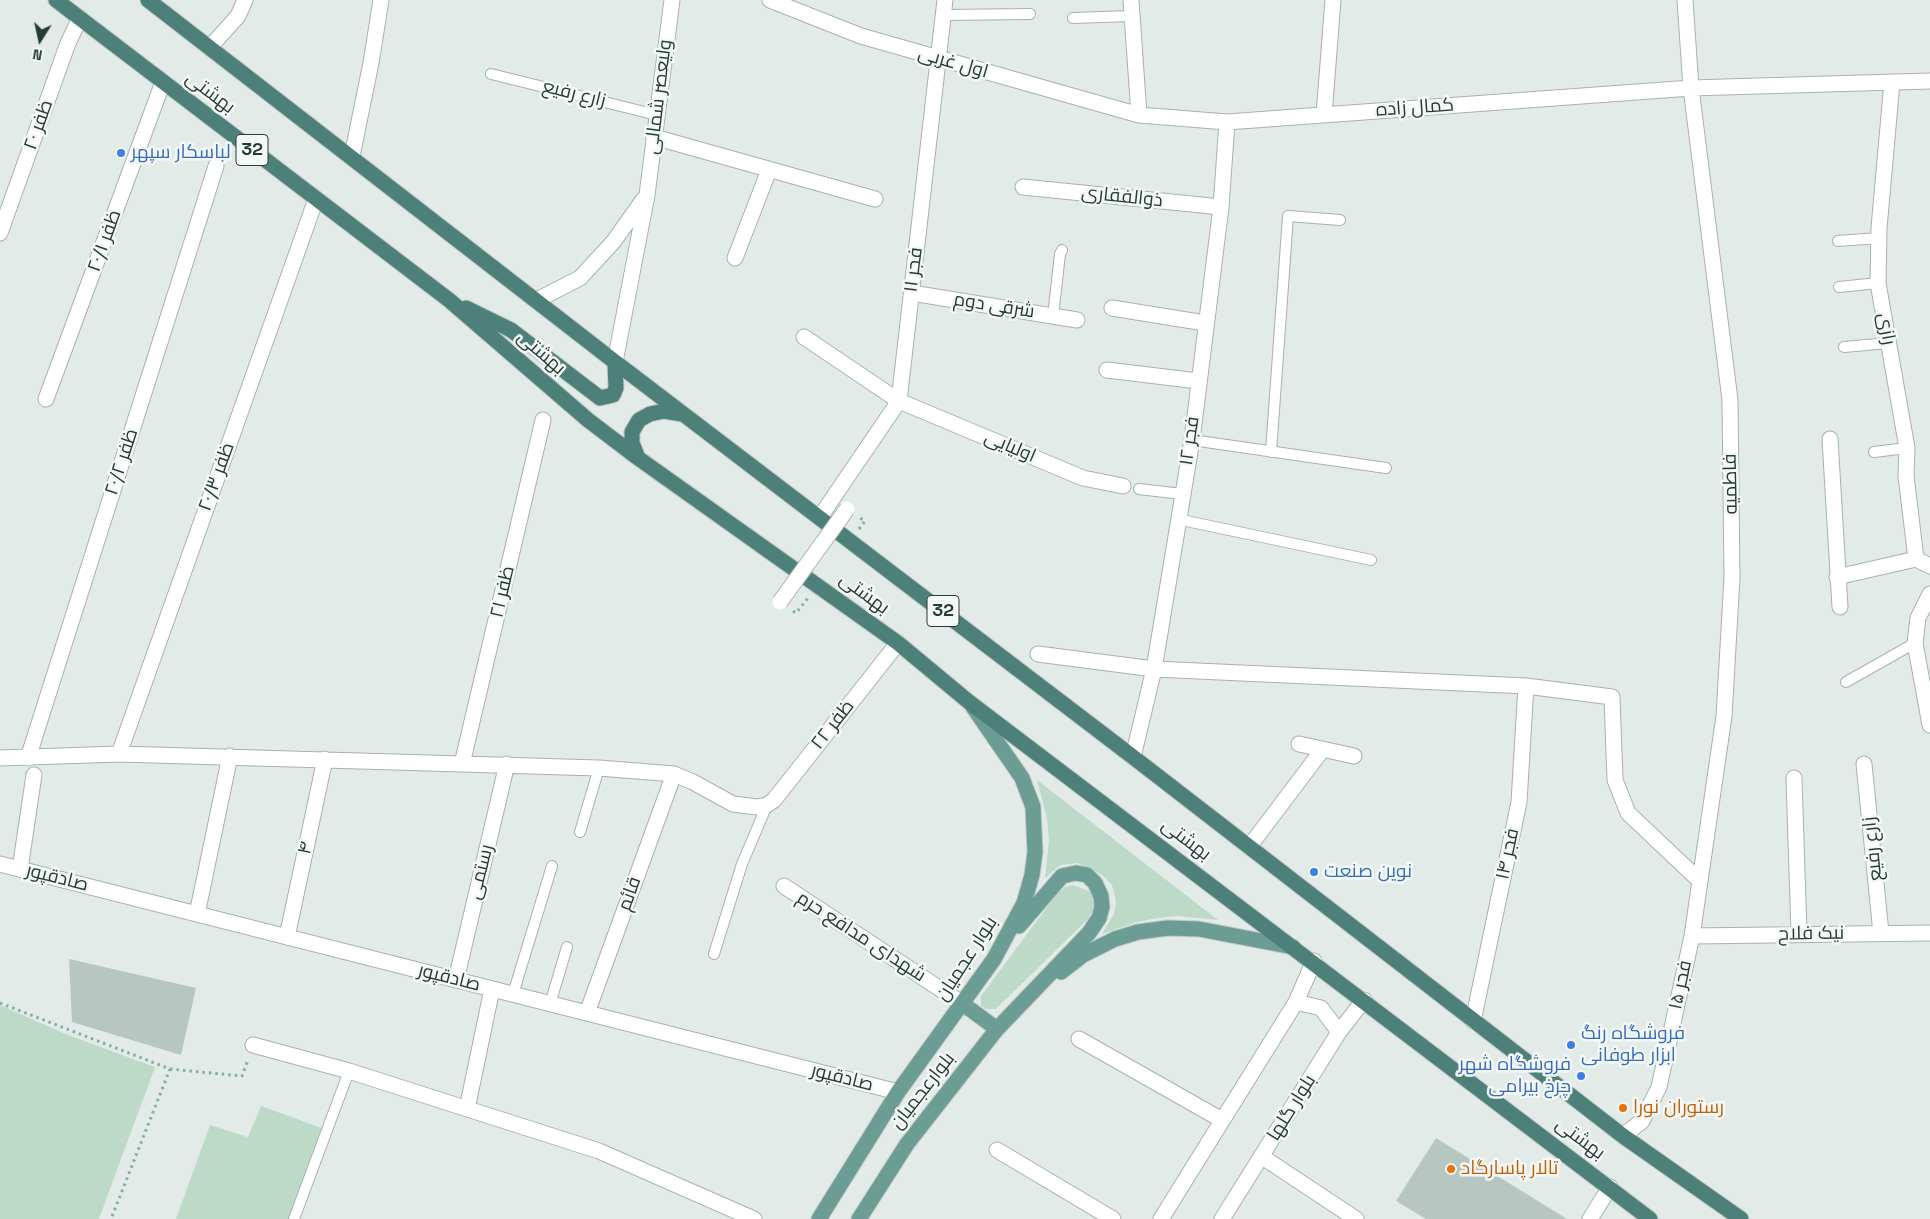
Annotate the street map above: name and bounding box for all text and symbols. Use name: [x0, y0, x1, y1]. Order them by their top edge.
north arrow: [15, 15, 65, 65]
street label: ولیعصر شمالی: [641, 38, 677, 156]
street label: اول غربی: [915, 42, 991, 84]
text: N: [31, 45, 44, 64]
street label: بهشتی: [181, 67, 239, 119]
street label: زارع رفیع: [540, 75, 608, 113]
street label: کمال زاده: [1375, 94, 1455, 122]
street label: ظفر ۲۰: [19, 97, 59, 153]
road number: 32: [236, 134, 268, 166]
place label: لباسکار سپهر: [131, 142, 231, 164]
marker: لباسکار سپهر: [115, 147, 127, 159]
street label: ذوالفقاری: [1080, 181, 1164, 213]
street label: ظفر ۲۰/۱: [83, 207, 127, 275]
street label: فجر ۱۱: [900, 246, 928, 294]
street label: شرقی دوم: [952, 288, 1036, 324]
street label: رازی: [1872, 311, 1900, 347]
street label: بهشتی: [512, 326, 570, 380]
street label: فجر ۱۲: [1175, 415, 1205, 467]
street label: ظفر ۲۰/۲: [101, 426, 143, 498]
street label: اولیایی: [981, 426, 1039, 468]
street label: ظفر ۲۰/۳: [194, 440, 240, 514]
street label: فاطمیه: [1719, 453, 1743, 515]
street label: ظفر ۲۱: [486, 564, 520, 620]
street label: بهشتی: [835, 568, 893, 620]
road number: 32: [927, 596, 959, 626]
street label: ظفر ۲۲: [807, 696, 859, 754]
street label: بهشتی: [1157, 814, 1215, 866]
street label: زارع رفیع: [1858, 816, 1888, 882]
street label: فجر ۱۴: [1491, 826, 1525, 882]
street label: ۴: [294, 839, 318, 857]
street label: رستمی: [463, 842, 499, 902]
street label: صادقپور: [23, 859, 91, 897]
place label: نوین صنعت: [1324, 861, 1412, 883]
marker: نوین صنعت: [1308, 866, 1320, 878]
street label: قائم: [613, 874, 647, 914]
street label: شهدای مدافع حرم: [792, 887, 930, 987]
street label: بلوار عجمیان: [931, 912, 1003, 1006]
street label: نیک فلاح: [1778, 922, 1844, 946]
street label: فجر ۱۵: [1665, 958, 1697, 1012]
street label: صادقپور: [415, 959, 483, 997]
place label: فروشگاه رنگ ابزار طوفانی: [1581, 1023, 1685, 1067]
marker: فروشگاه رنگ ابزار طوفانی: [1565, 1039, 1577, 1051]
street label: بلوارعجمیان: [886, 1048, 960, 1134]
place label: فروشگاه شهر چرخ بیرامی: [1459, 1054, 1571, 1098]
street label: صادقپور: [808, 1059, 876, 1097]
marker: فروشگاه شهر چرخ بیرامی: [1575, 1070, 1587, 1082]
street label: بلوار گلها: [1263, 1071, 1321, 1145]
place label: رستوران نورا: [1633, 1097, 1724, 1119]
marker: رستوران نورا: [1617, 1102, 1629, 1114]
street label: بهشتی: [1551, 1113, 1609, 1165]
place label: تالار پاسارگاد: [1461, 1158, 1558, 1180]
marker: تالار پاسارگاد: [1445, 1163, 1457, 1175]

